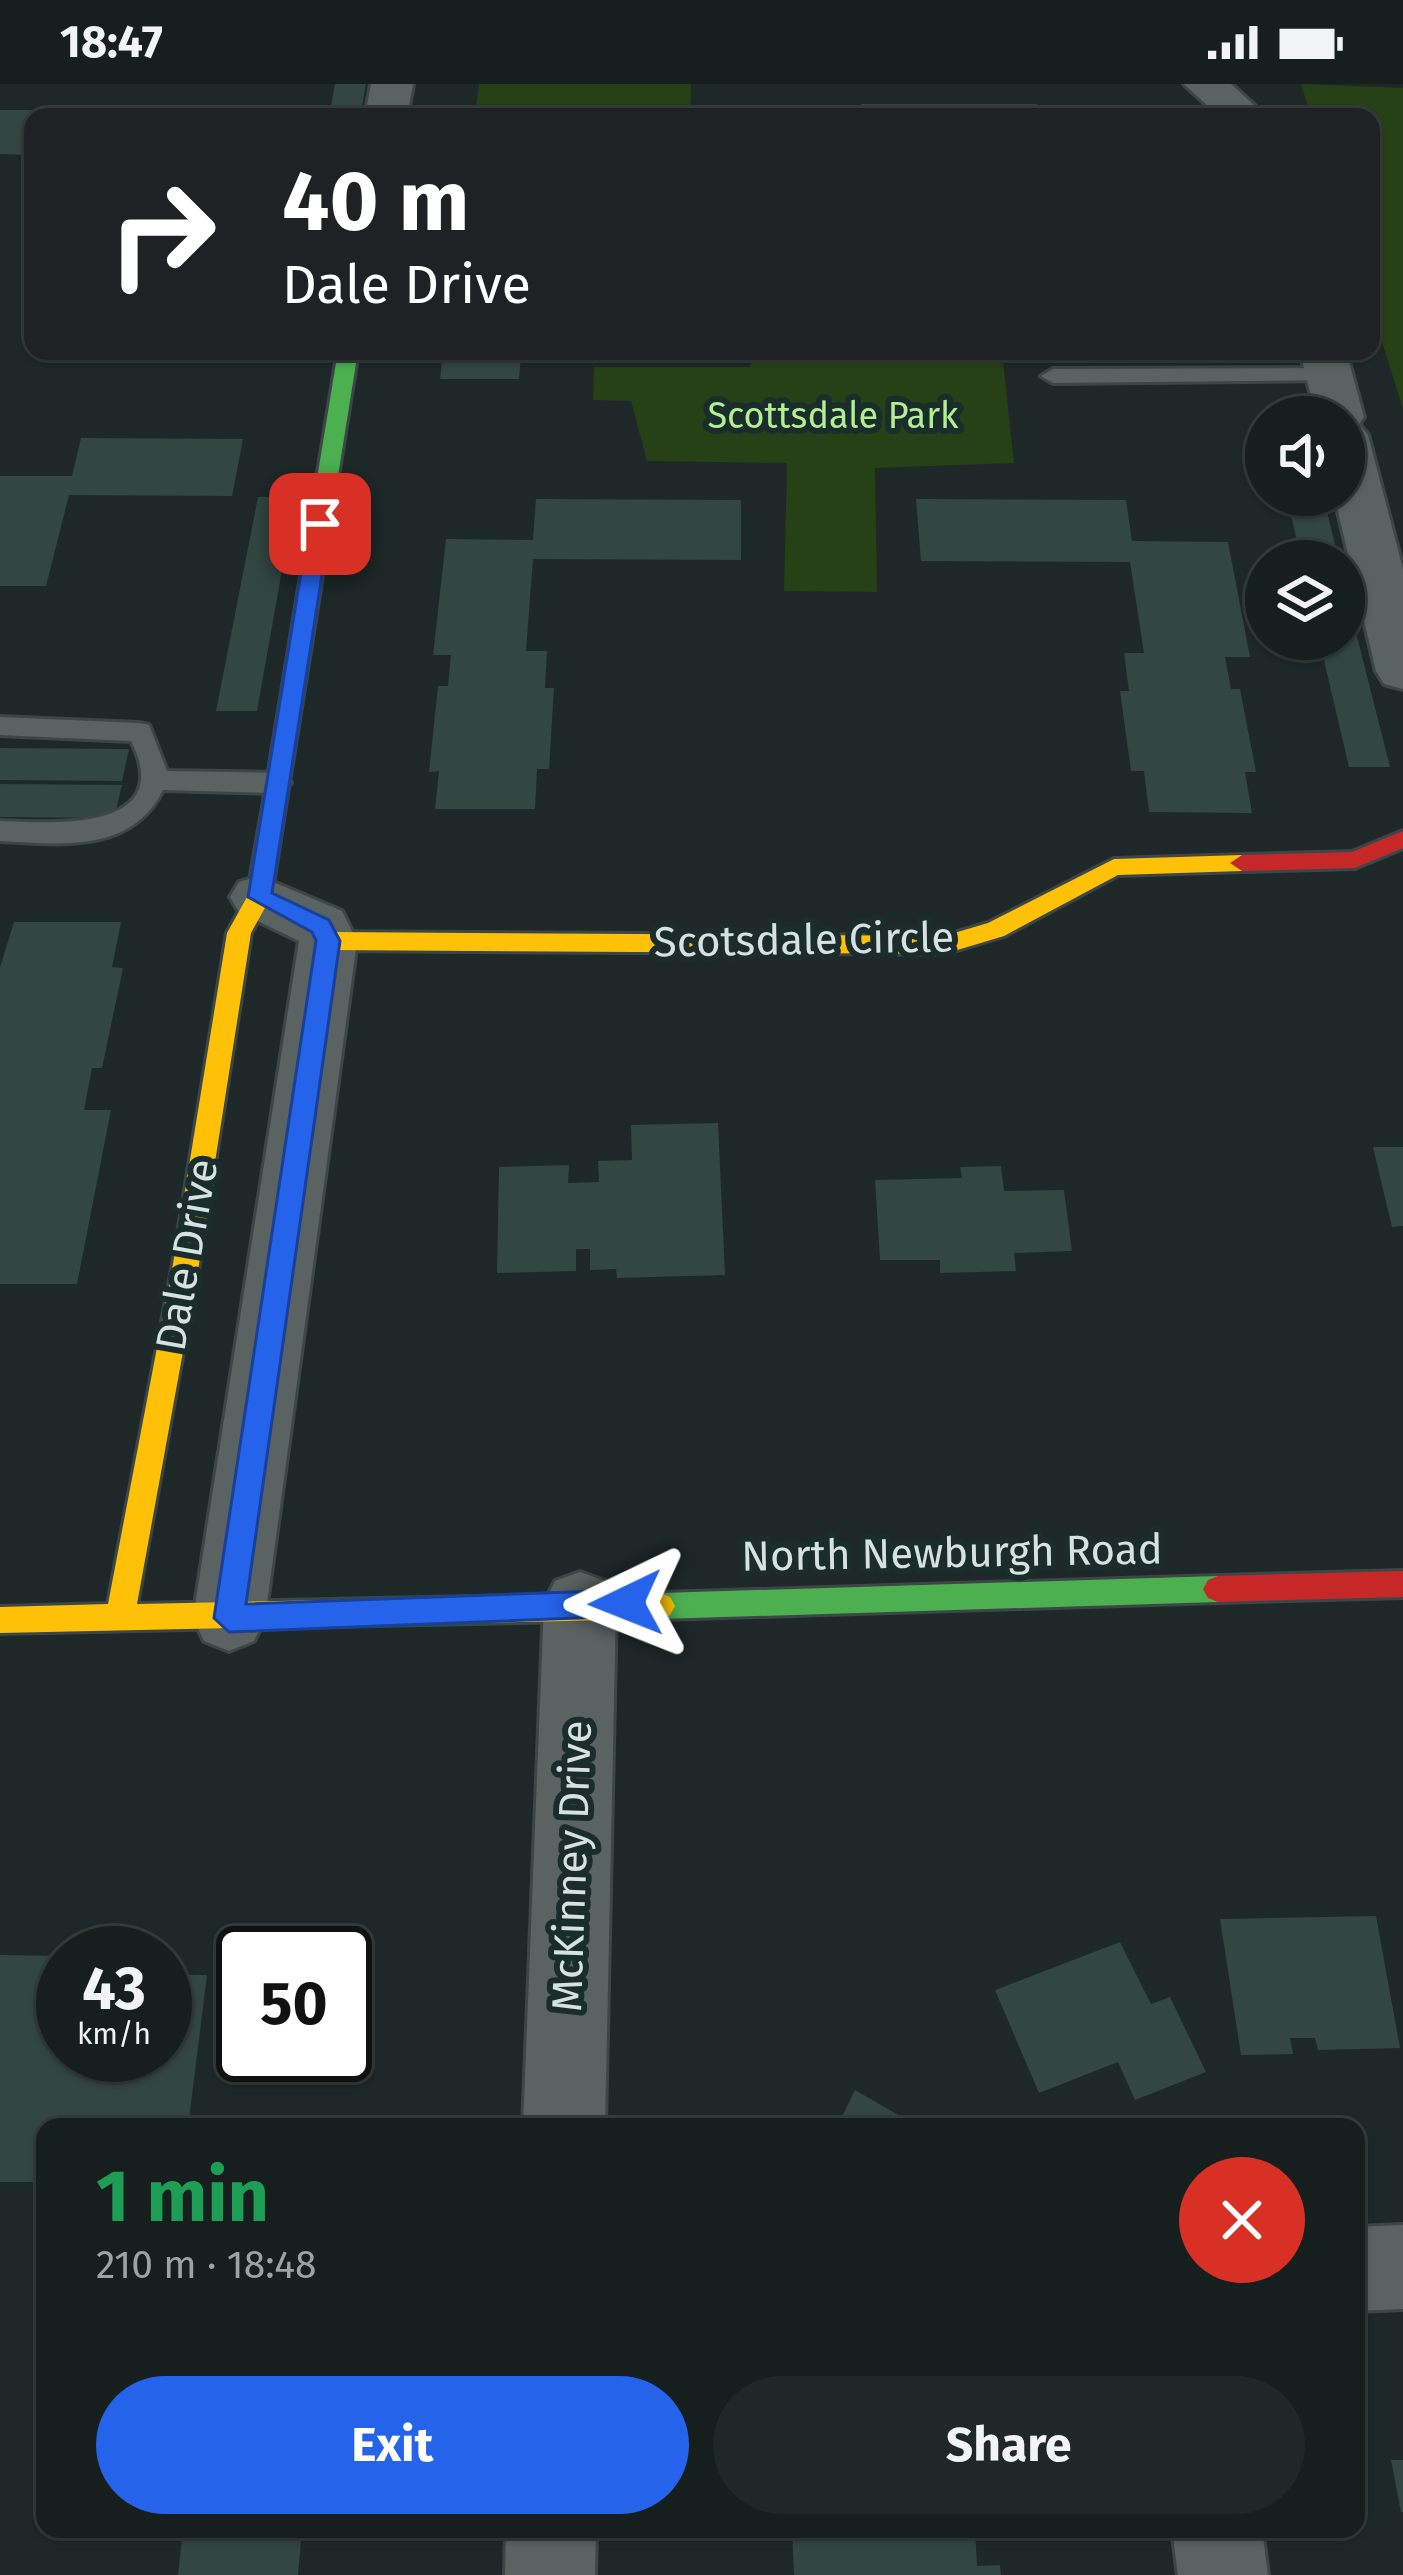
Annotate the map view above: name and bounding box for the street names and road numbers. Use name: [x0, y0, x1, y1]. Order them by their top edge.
street label: Scotsdale Circle: [653, 912, 955, 968]
street label: Dale Drive: [146, 1155, 228, 1355]
street label: North Newburgh Road: [741, 1524, 1163, 1582]
street label: McKinney Drive: [542, 1719, 602, 2013]

